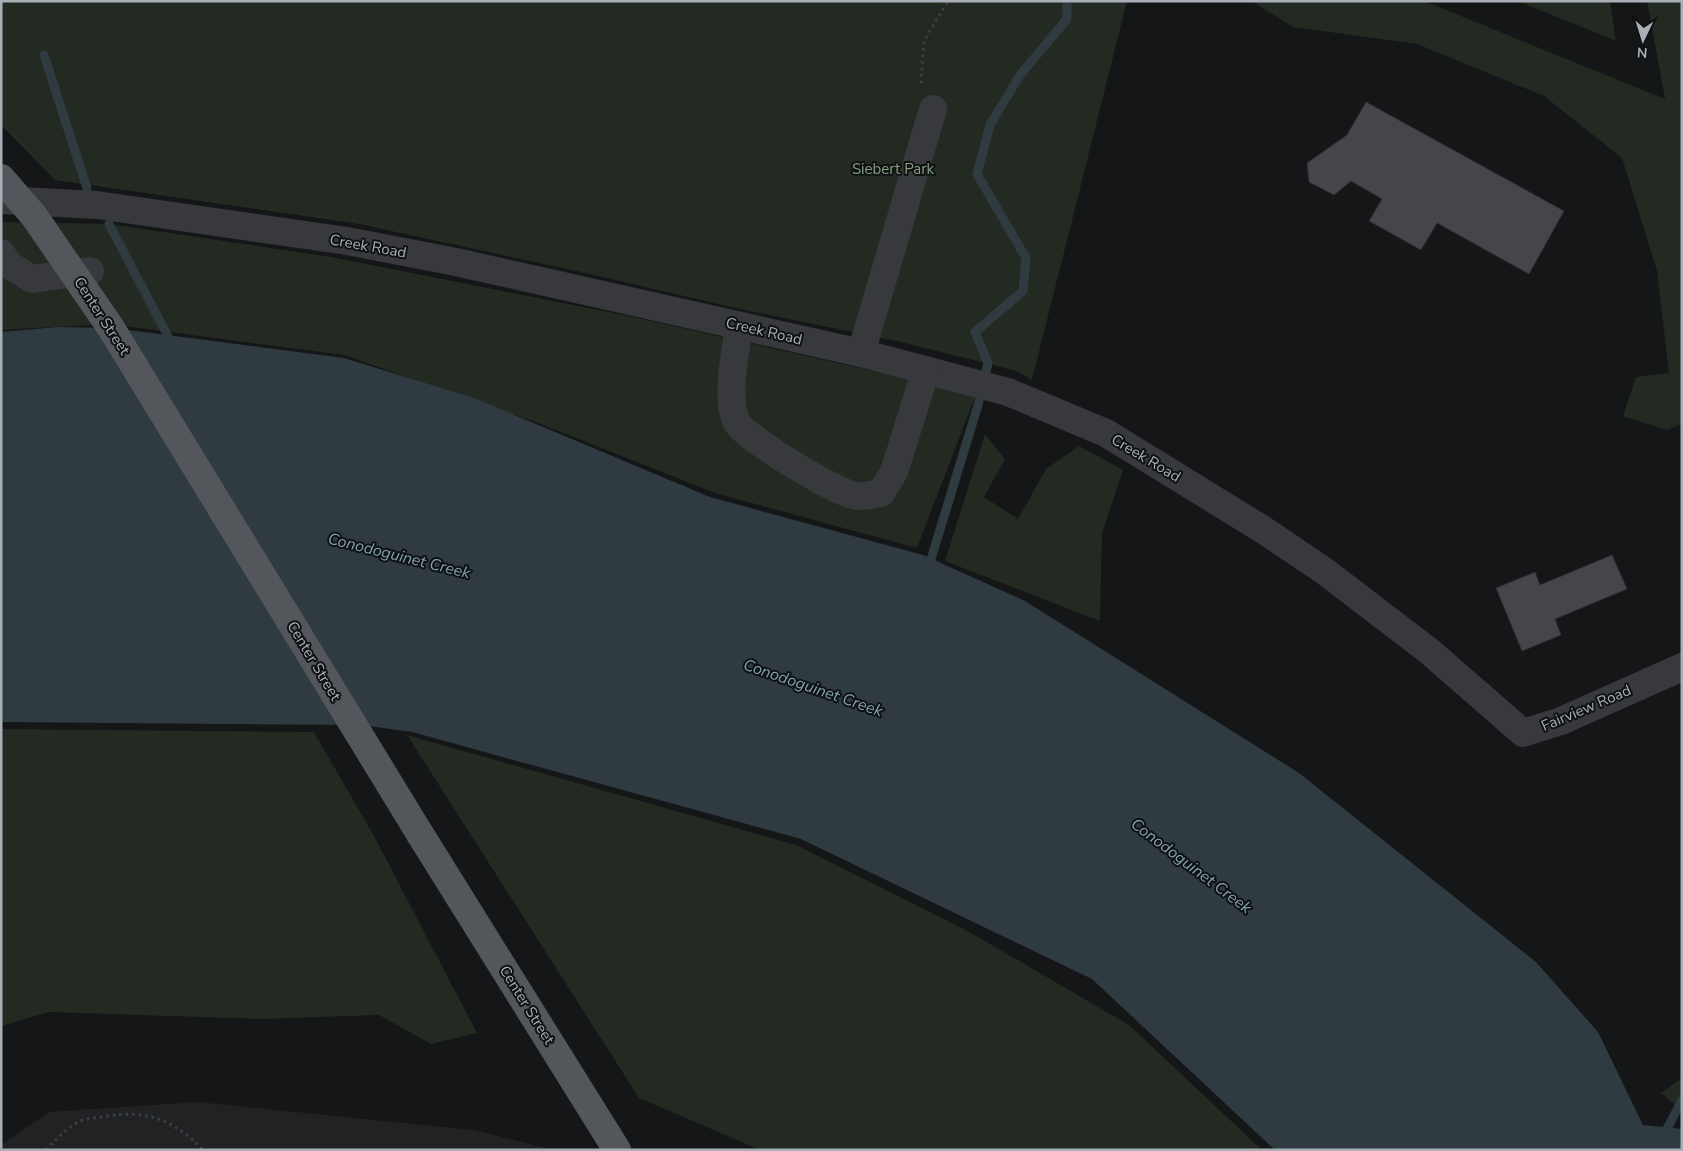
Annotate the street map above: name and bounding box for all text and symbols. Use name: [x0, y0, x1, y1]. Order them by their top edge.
north arrow: [1618, 15, 1668, 65]
text: N: [1636, 43, 1648, 62]
park label: Siebert Park: [852, 159, 935, 179]
street label: Creek Road: [328, 229, 408, 263]
street label: Center Street: [69, 273, 135, 360]
street label: Creek Road: [724, 313, 804, 349]
street label: Creek Road: [1108, 429, 1184, 487]
water label: Conodoguinet Creek: [325, 528, 474, 585]
street label: Center Street: [282, 618, 346, 705]
water label: Conodoguinet Creek: [740, 654, 887, 723]
street label: Fairview Road: [1538, 680, 1634, 736]
water label: Conodoguinet Creek: [1126, 813, 1257, 919]
street label: Center Street: [495, 962, 560, 1049]

